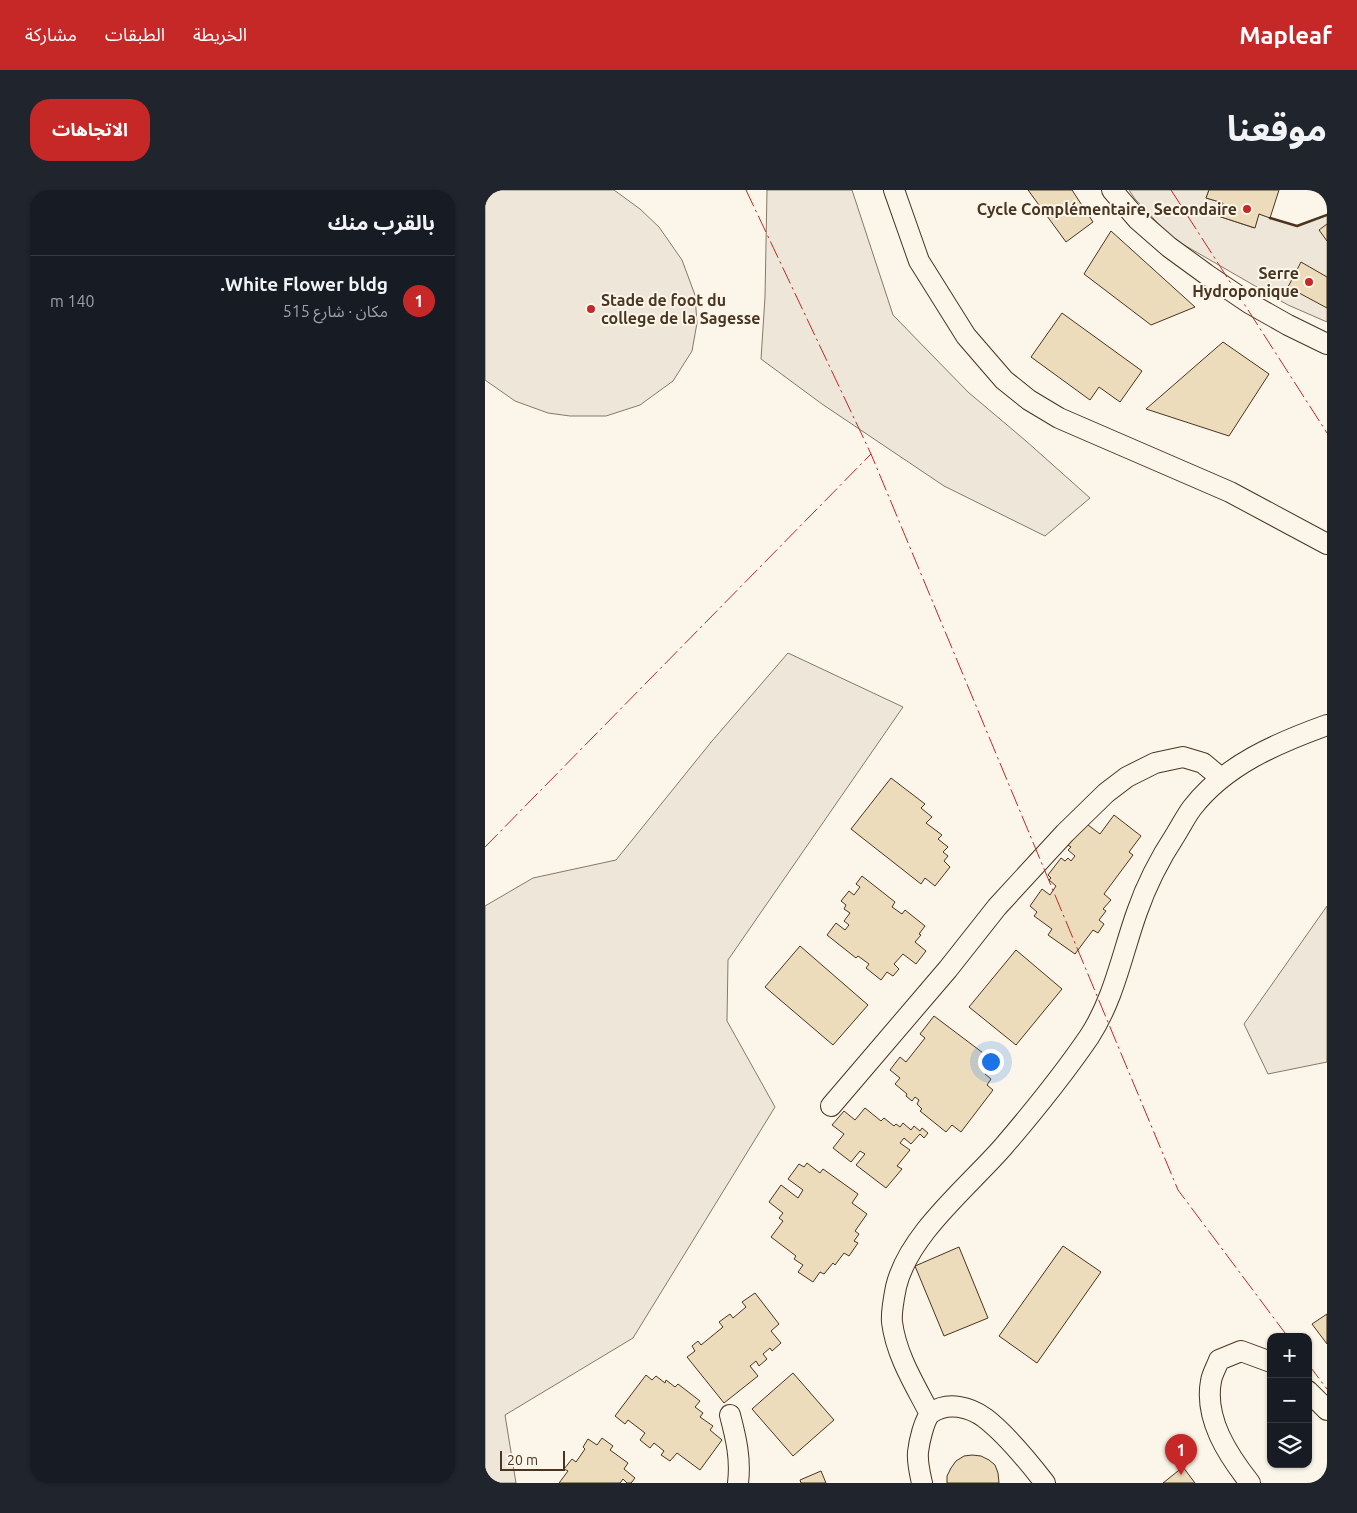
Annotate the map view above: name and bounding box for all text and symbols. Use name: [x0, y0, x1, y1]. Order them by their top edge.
text: Mapleaf: [1239, 22, 1332, 49]
text: مشاركة: [25, 24, 77, 44]
text: الطبقات: [105, 24, 165, 44]
text: الخريطة: [193, 24, 247, 44]
button: الاتجاهات: [30, 99, 150, 161]
text: موقعنا: [1227, 108, 1327, 148]
place label: Cycle Complémentaire, Secondaire: [977, 200, 1237, 218]
marker: Cycle Complémentaire, Secondaire: [1241, 203, 1253, 215]
text: بالقرب منك: [328, 210, 435, 234]
place label: Serre Hydroponique: [1192, 264, 1299, 300]
text: White Flower bldg.: [220, 273, 388, 295]
marker: Serre Hydroponique: [1303, 276, 1315, 288]
place label: Stade de foot du college de la Sagesse: [601, 291, 761, 327]
text: 140 m: [50, 292, 95, 310]
text: 1: [414, 292, 424, 310]
text: مكان · شارع 515: [283, 302, 388, 320]
marker: Stade de foot du college de la Sagesse: [585, 303, 597, 315]
your location: [978, 1049, 1004, 1075]
map controls: [1267, 1333, 1312, 1468]
button: +: [1267, 1333, 1312, 1378]
button: −: [1267, 1378, 1312, 1423]
button: layers: [1267, 1423, 1312, 1468]
pin: 1: [1165, 1434, 1197, 1475]
scale bar: [500, 1448, 565, 1471]
text: 20 m: [507, 1452, 538, 1468]

